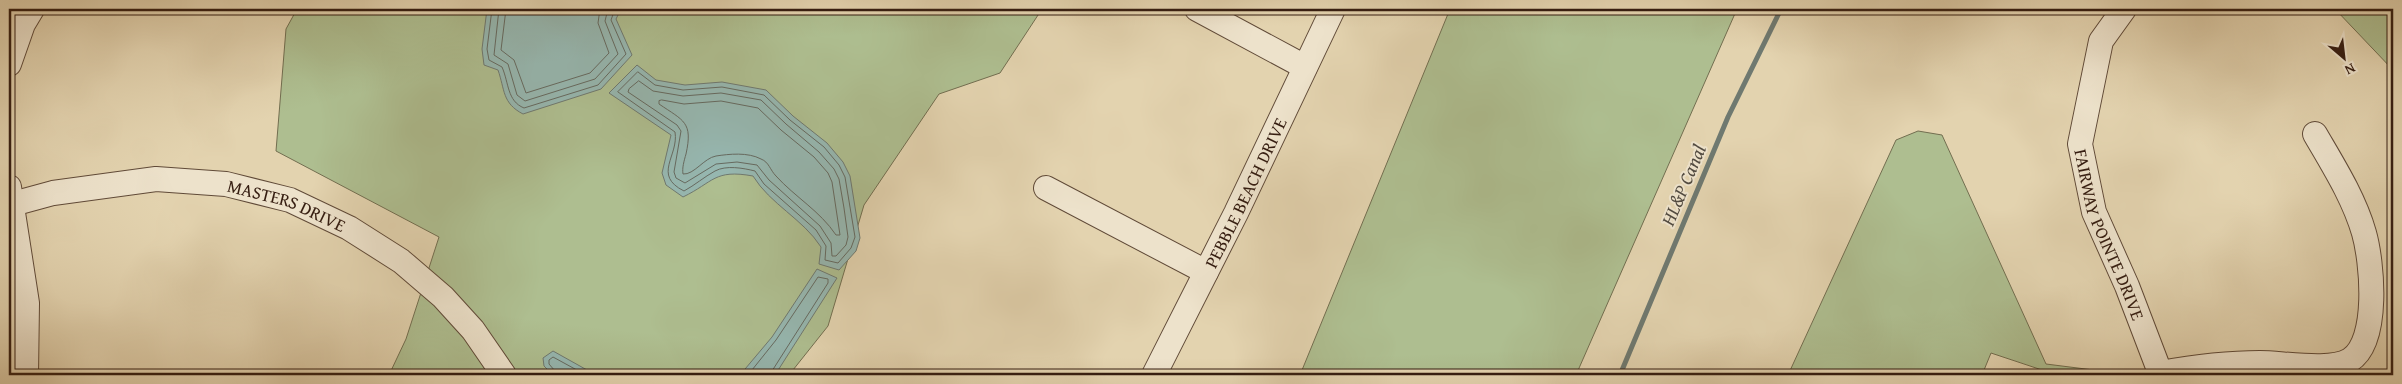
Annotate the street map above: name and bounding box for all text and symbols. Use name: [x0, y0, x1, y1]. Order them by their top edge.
north arrow: [2320, 32, 2370, 82]
text: N: [2341, 58, 2359, 81]
street label: PEBBLE BEACH DRIVE: [1197, 113, 1293, 272]
water label: HL&P Canal: [1653, 140, 1713, 231]
street label: FAIRWAY POINTE DRIVE: [2068, 146, 2152, 324]
street label: MASTERS DRIVE: [225, 171, 351, 238]

